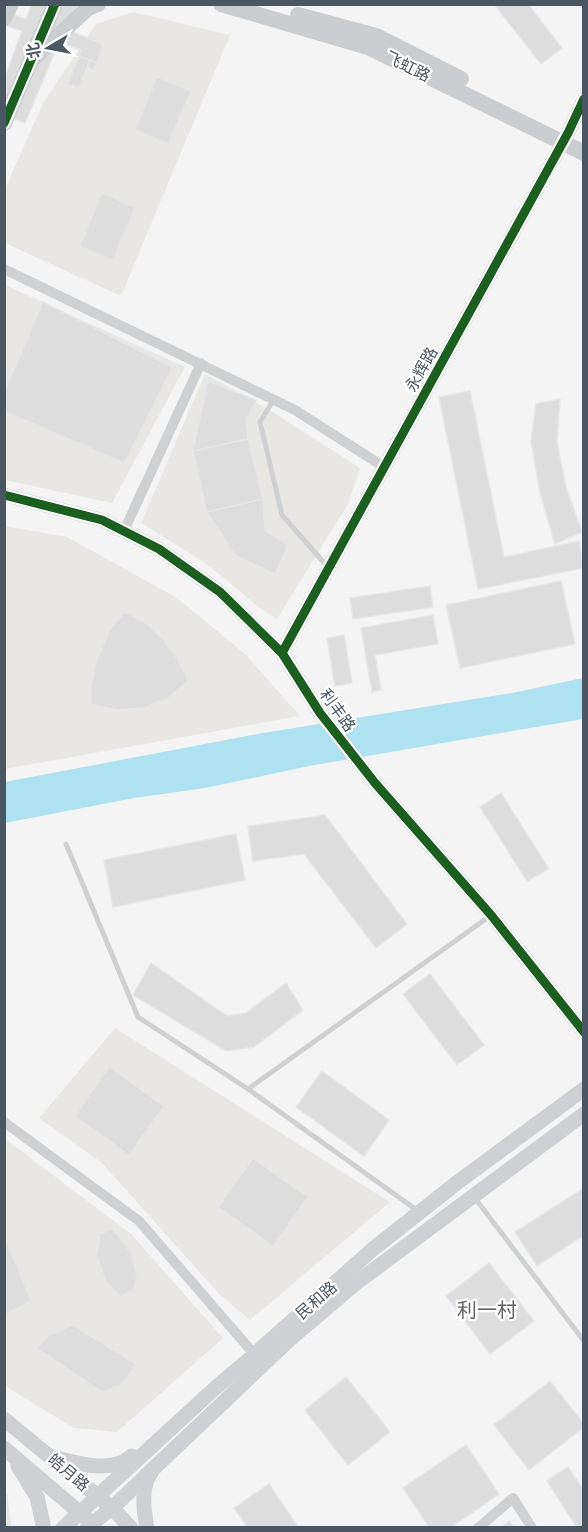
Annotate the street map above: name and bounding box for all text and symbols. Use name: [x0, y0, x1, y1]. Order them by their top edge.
north arrow: [18, 18, 78, 78]
text: 北: [22, 41, 44, 60]
street label: 飞虹路: [382, 46, 434, 86]
street label: 永辉路: [401, 343, 441, 395]
street label: 利丰路: [316, 685, 360, 735]
street label: 民和路: [291, 1277, 341, 1323]
district label: 利一村: [457, 1297, 517, 1322]
street label: 皓月路: [44, 1449, 94, 1495]

